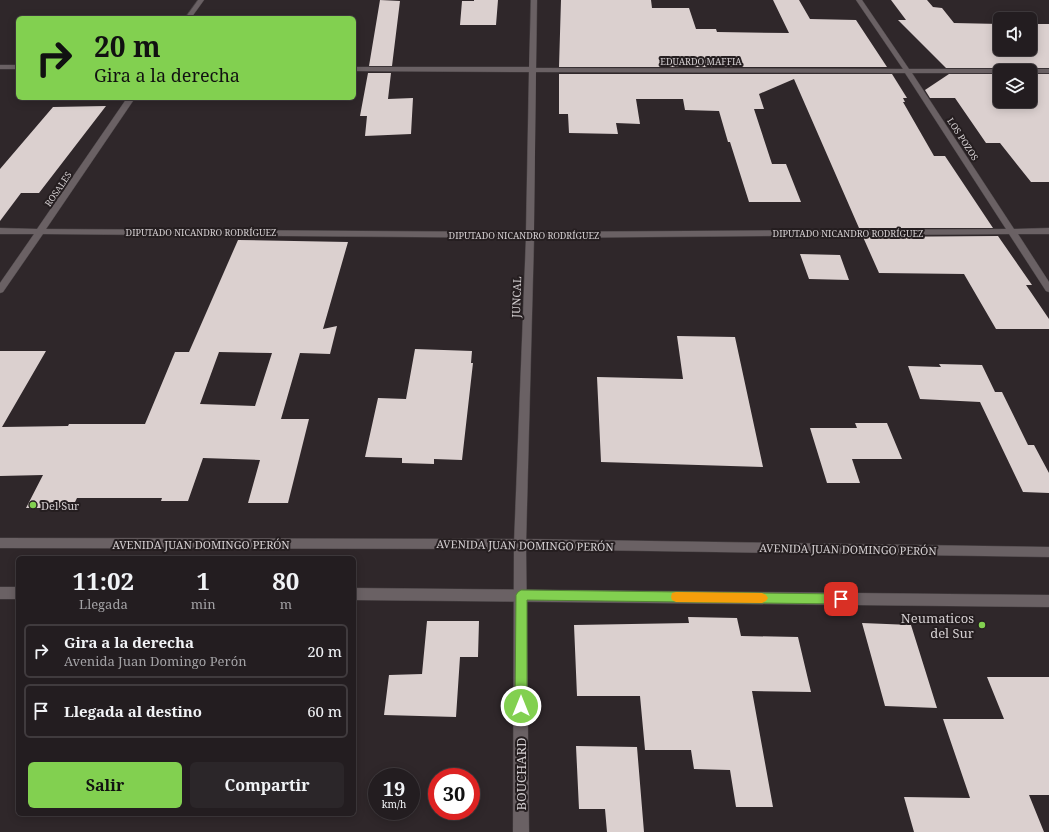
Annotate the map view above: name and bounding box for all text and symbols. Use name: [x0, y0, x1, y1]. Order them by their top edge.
map controls: [993, 12, 1037, 108]
button: sound: [993, 12, 1037, 56]
text: 20 m: [94, 27, 161, 65]
icon: right: [28, 32, 80, 84]
street label: EDUARDO MAFFIA: [660, 55, 742, 68]
text: Gira a la derecha: [94, 63, 240, 87]
button: layers: [993, 64, 1037, 108]
street label: LOS POZOS: [944, 115, 982, 163]
street label: ROSALES: [42, 169, 75, 209]
street label: DIPUTADO NICANDRO RODRÍGUEZ: [126, 226, 276, 239]
street label: DIPUTADO NICANDRO RODRÍGUEZ: [773, 227, 923, 240]
street label: DIPUTADO NICANDRO RODRÍGUEZ: [449, 229, 599, 242]
street label: JUNCAL: [508, 276, 524, 319]
place label: Del Sur: [41, 498, 80, 513]
marker: Del Sur: [28, 500, 38, 510]
street label: AVENIDA JUAN DOMINGO PERÓN: [436, 536, 614, 554]
street label: AVENIDA JUAN DOMINGO PERÓN: [112, 537, 290, 552]
street label: AVENIDA JUAN DOMINGO PERÓN: [759, 540, 937, 558]
text: 11:02: [73, 564, 134, 597]
text: 1: [196, 564, 210, 597]
text: 80: [272, 564, 299, 597]
pin: [824, 582, 858, 616]
icon: arrive: [830, 588, 852, 610]
text: Llegada: [79, 595, 128, 613]
text: min: [191, 595, 216, 613]
text: m: [280, 595, 292, 613]
place label: Neumaticos del Sur: [901, 609, 974, 642]
marker: Neumaticos del Sur: [977, 620, 987, 630]
text: Gira a la derecha: [64, 632, 194, 652]
icon: right: [30, 640, 52, 662]
text: 20 m: [307, 641, 342, 661]
text: Avenida Juan Domingo Perón: [64, 652, 247, 670]
position arrow: [500, 685, 542, 727]
icon: arrive: [30, 700, 52, 722]
text: Llegada al destino: [64, 701, 202, 721]
text: 60 m: [307, 701, 342, 721]
street label: BOUCHARD: [512, 738, 530, 810]
button: Salir: [28, 762, 182, 808]
button: Compartir: [190, 762, 344, 808]
speed limit sign: 30: [428, 768, 480, 820]
text: 19: [383, 775, 405, 802]
text: km/h: [382, 797, 406, 811]

